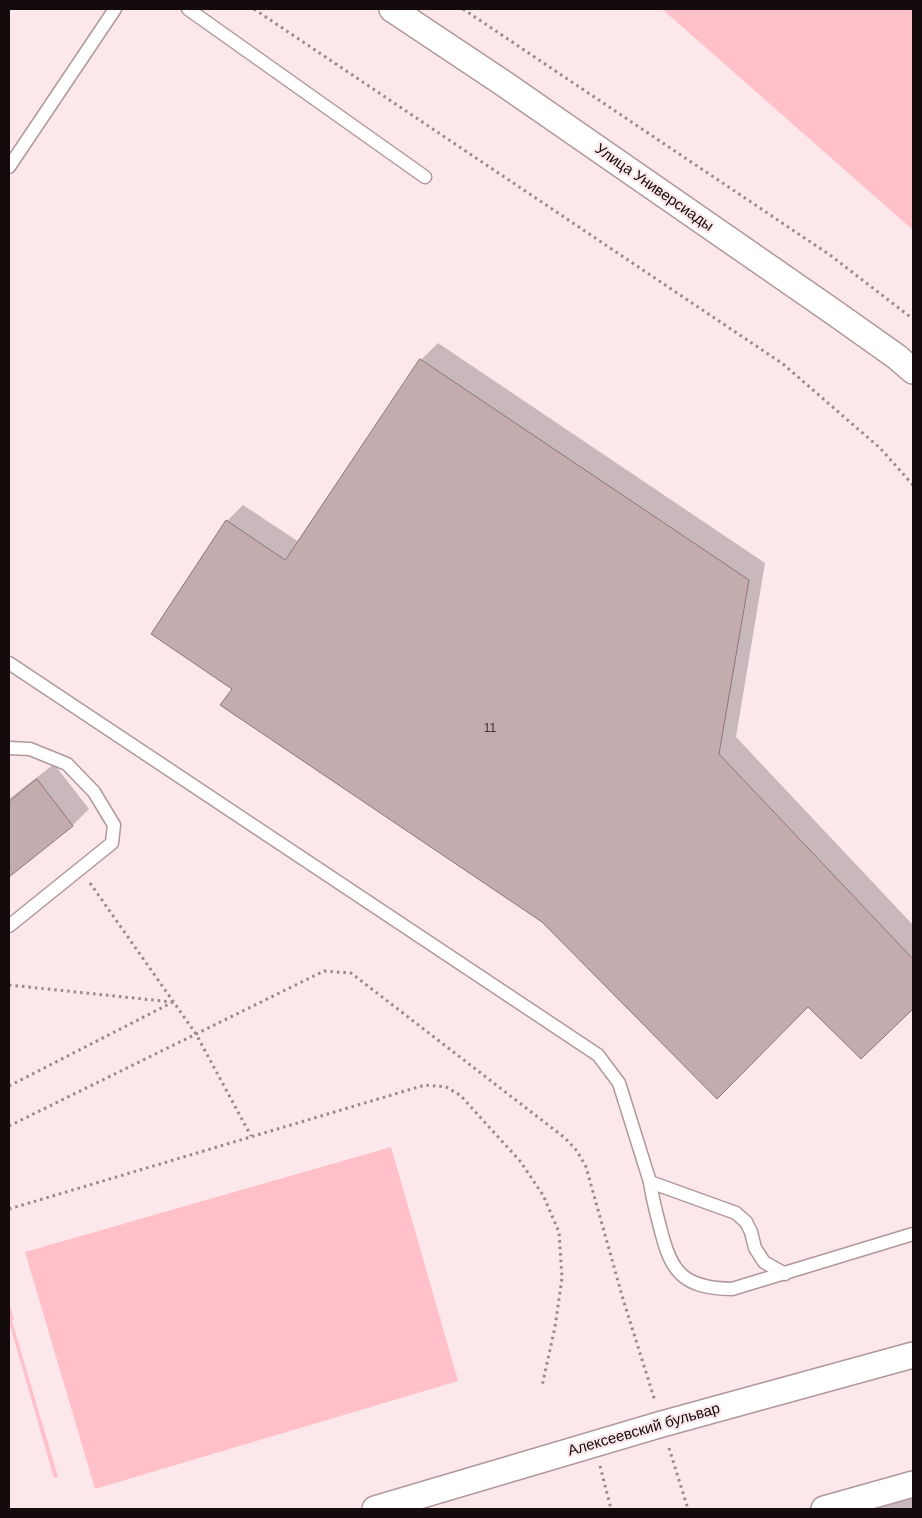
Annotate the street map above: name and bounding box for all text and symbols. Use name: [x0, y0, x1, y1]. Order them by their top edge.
street label: Улица Универсиады: [591, 140, 717, 236]
house number: 11: [484, 722, 496, 736]
street label: Алексеевский бульвар: [566, 1400, 722, 1460]

